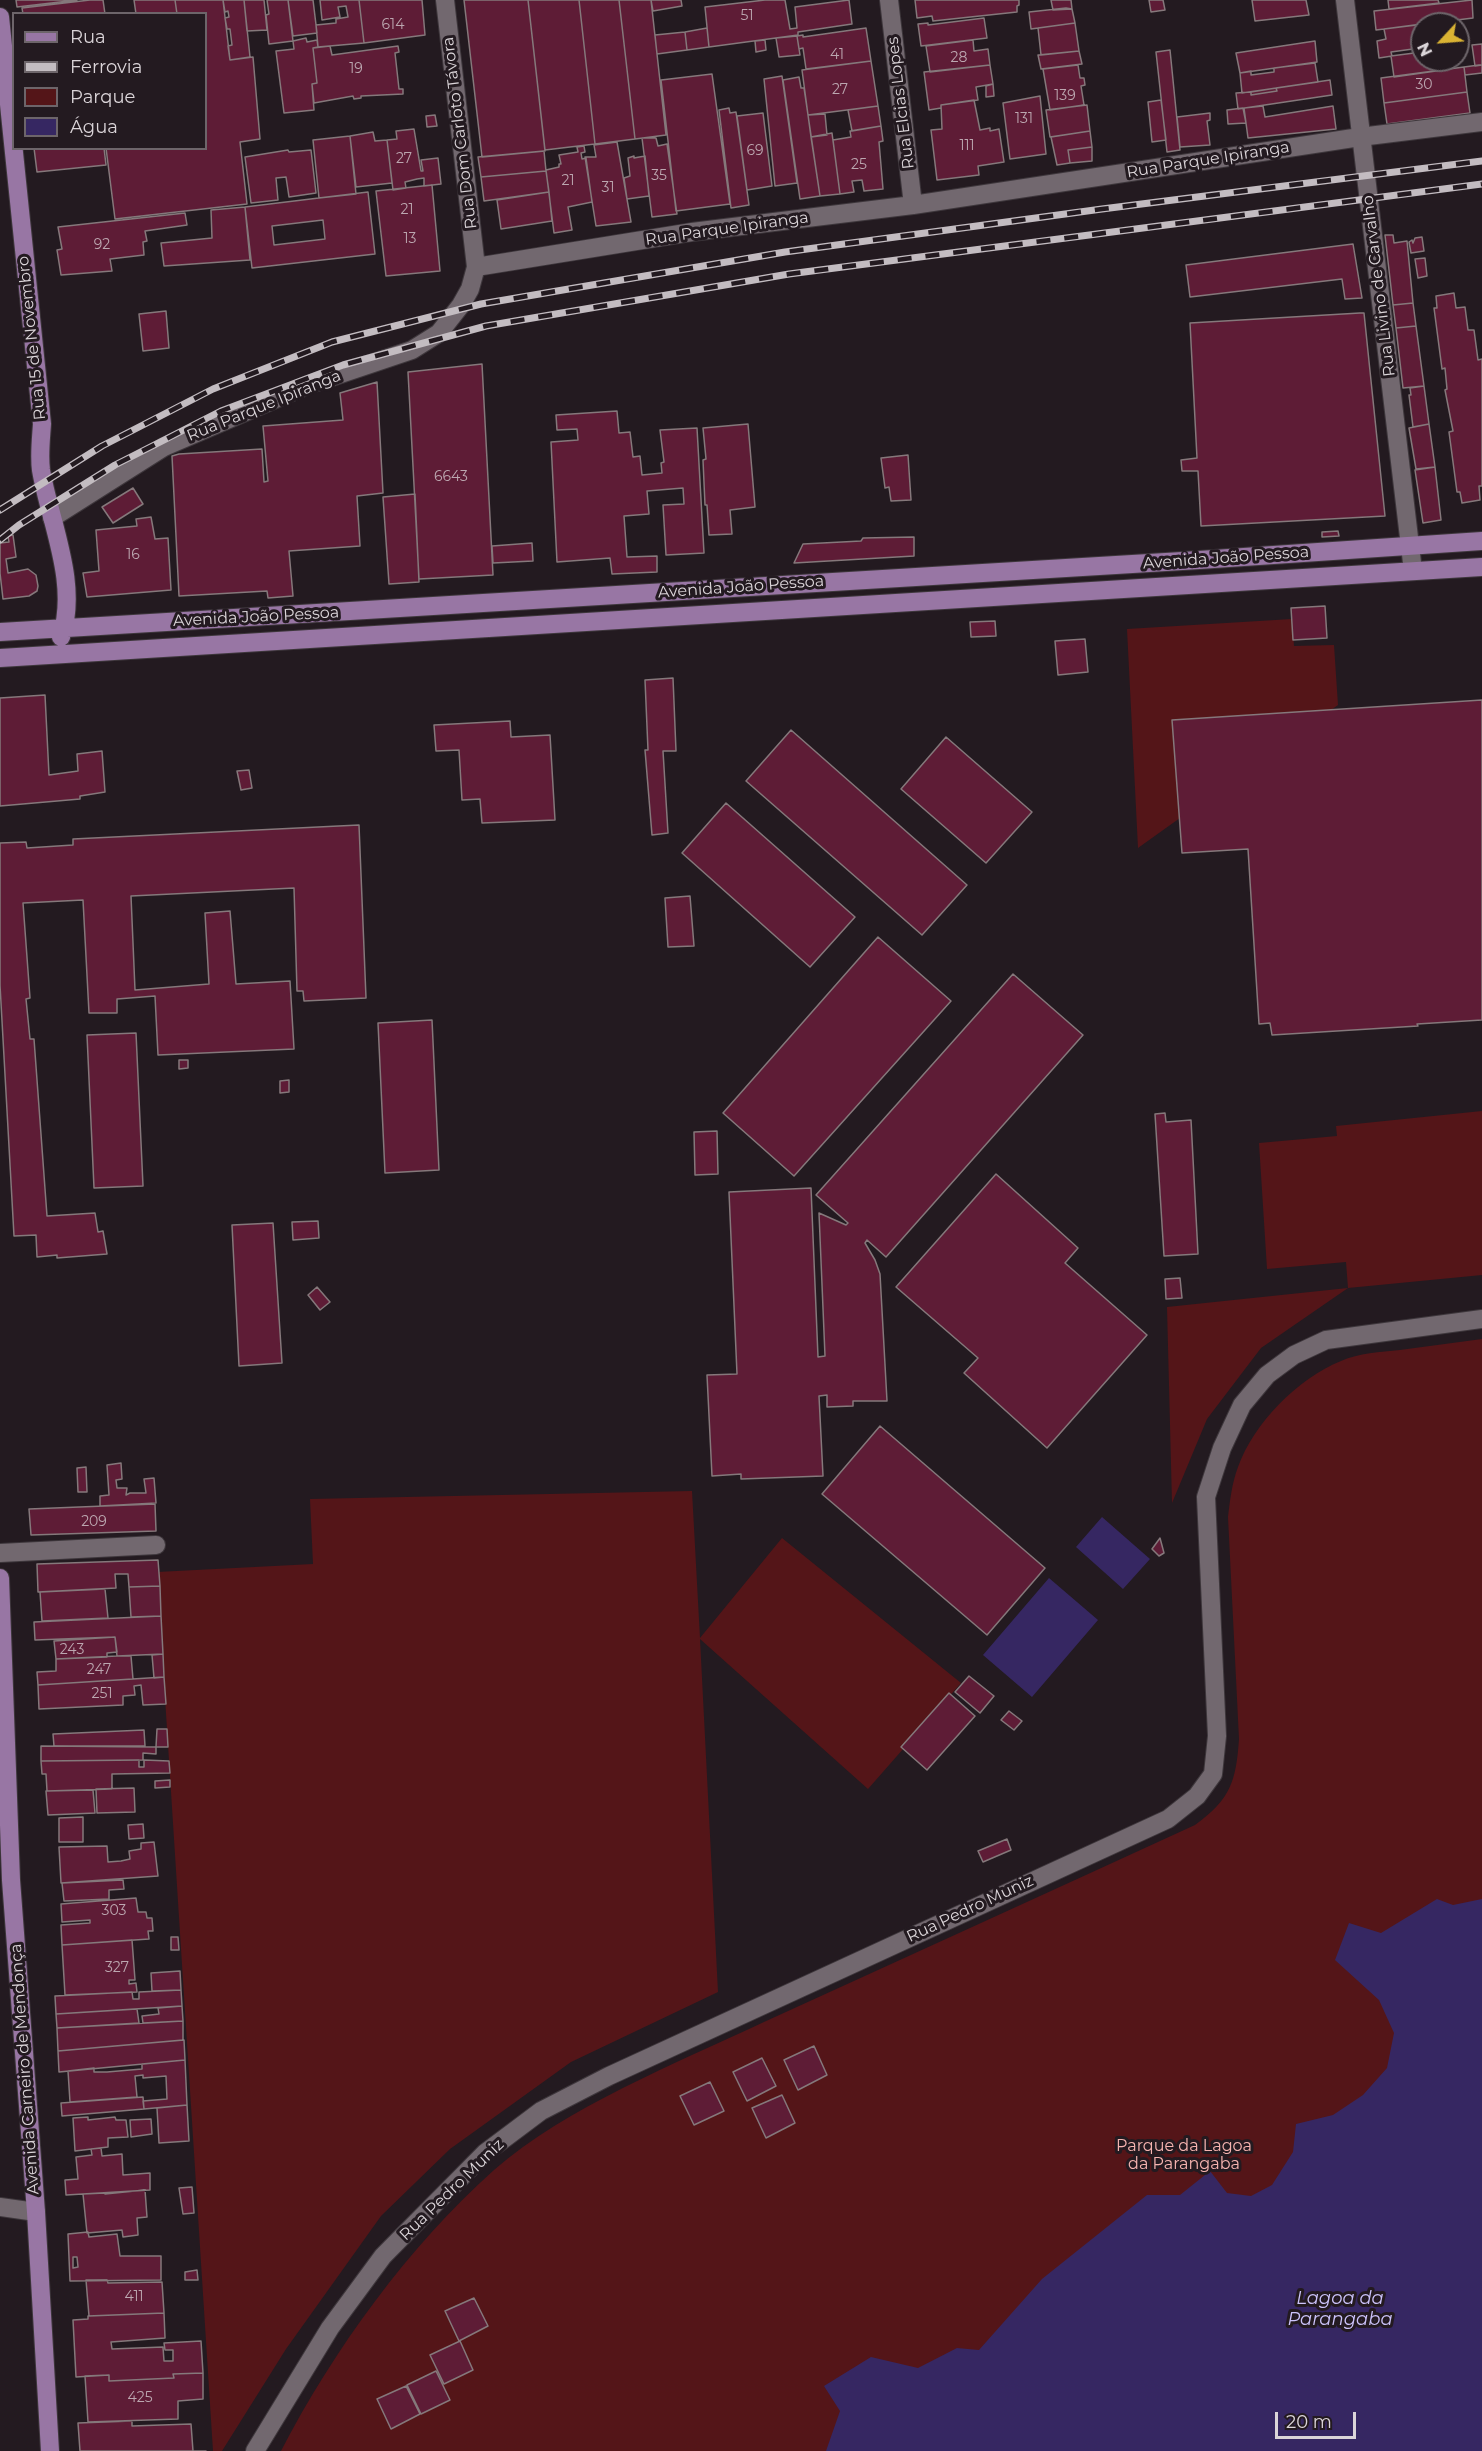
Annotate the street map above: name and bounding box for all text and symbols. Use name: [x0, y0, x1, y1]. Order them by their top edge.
house number: 51: [741, 8, 753, 24]
legend: [12, 12, 207, 150]
north arrow: [1410, 12, 1470, 72]
house number: 614: [382, 17, 404, 33]
text: Rua: [70, 26, 106, 48]
street label: Rua Dom Carloto Távora: [439, 36, 481, 230]
street label: Rua Elcias Lopes: [883, 36, 919, 170]
text: N: [1414, 39, 1437, 59]
house number: 41: [830, 47, 844, 63]
house number: 28: [951, 50, 967, 66]
text: Ferrovia: [70, 56, 142, 78]
house number: 19: [349, 61, 363, 77]
house number: 30: [1415, 77, 1433, 93]
house number: 27: [832, 82, 848, 98]
text: Parque: [70, 86, 135, 108]
house number: 139: [1054, 88, 1076, 104]
house number: 131: [1015, 111, 1033, 127]
text: Água: [70, 116, 118, 138]
house number: 111: [959, 138, 975, 154]
street label: Rua Parque Ipiranga: [1125, 138, 1291, 182]
house number: 69: [746, 143, 764, 159]
house number: 27: [396, 151, 412, 167]
house number: 25: [851, 157, 867, 173]
house number: 35: [651, 168, 667, 184]
house number: 21: [561, 173, 575, 189]
house number: 31: [602, 180, 614, 196]
street label: Rua Livino de Carvalho: [1358, 194, 1400, 378]
house number: 21: [400, 202, 414, 218]
street label: Rua Parque Ipiranga: [644, 208, 810, 250]
house number: 13: [404, 231, 416, 247]
house number: 92: [94, 237, 110, 253]
street label: Rua 15 de Novembro: [14, 255, 50, 421]
street label: Rua Parque Ipiranga: [184, 366, 344, 446]
house number: 6643: [434, 469, 468, 485]
street label: Avenida João Pessoa: [1142, 543, 1310, 573]
house number: 16: [126, 547, 140, 563]
street label: Avenida João Pessoa: [657, 572, 825, 602]
street label: Avenida João Pessoa: [172, 603, 340, 631]
house number: 209: [81, 1514, 107, 1530]
house number: 243: [60, 1642, 84, 1658]
house number: 247: [87, 1662, 111, 1678]
house number: 251: [92, 1686, 112, 1702]
street label: Rua Pedro Muniz: [904, 1871, 1036, 1947]
house number: 303: [102, 1903, 126, 1919]
street label: Avenida Carneiro de Mendonça: [7, 1943, 43, 2195]
house number: 327: [105, 1960, 129, 1976]
street label: Rua Pedro Muniz: [396, 2135, 508, 2245]
park label: Parque da Lagoa da Parangaba: [1116, 2136, 1252, 2174]
water label: Lagoa da Parangaba: [1287, 2288, 1393, 2330]
house number: 411: [124, 2289, 144, 2305]
house number: 425: [127, 2390, 153, 2406]
scale bar: [1278, 2400, 1359, 2438]
text: 20 m: [1286, 2411, 1332, 2433]

